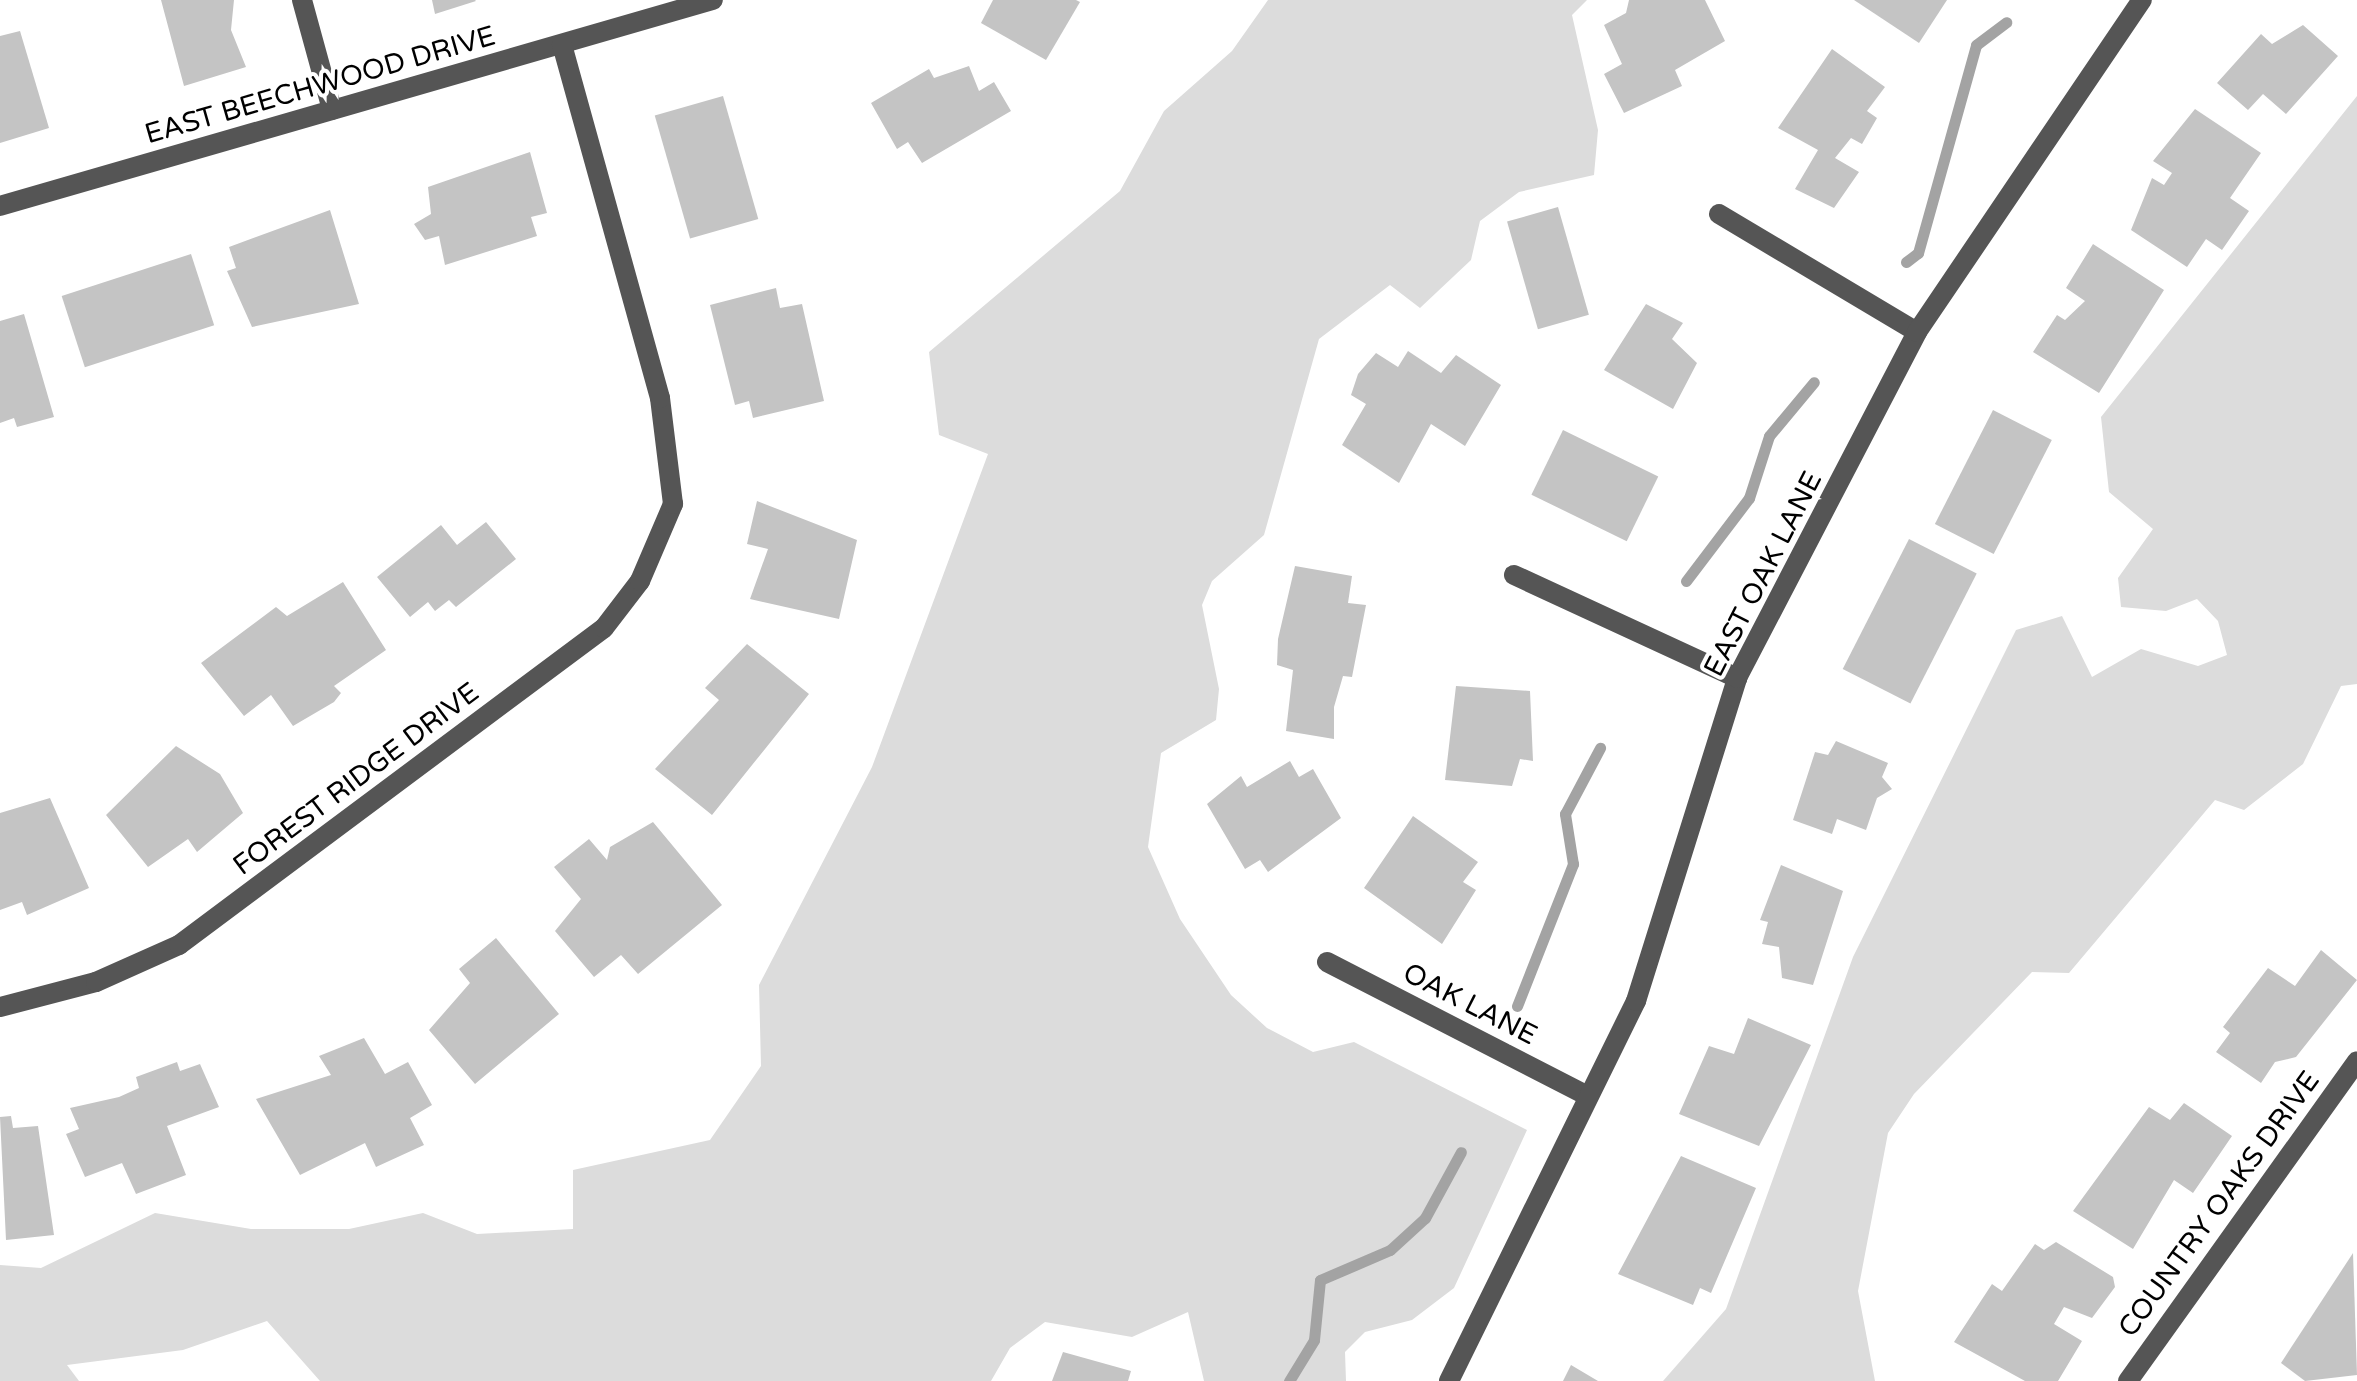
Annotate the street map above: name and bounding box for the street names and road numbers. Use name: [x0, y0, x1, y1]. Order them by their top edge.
street label: EAST BEECHWOOD DRIVE: [141, 19, 499, 151]
street label: EAST OAK LANE: [1697, 466, 1829, 682]
street label: FOREST RIDGE DRIVE: [226, 676, 486, 882]
street label: OAK LANE: [1397, 956, 1543, 1052]
street label: COUNTRY OAKS DRIVE: [2111, 1065, 2327, 1343]

